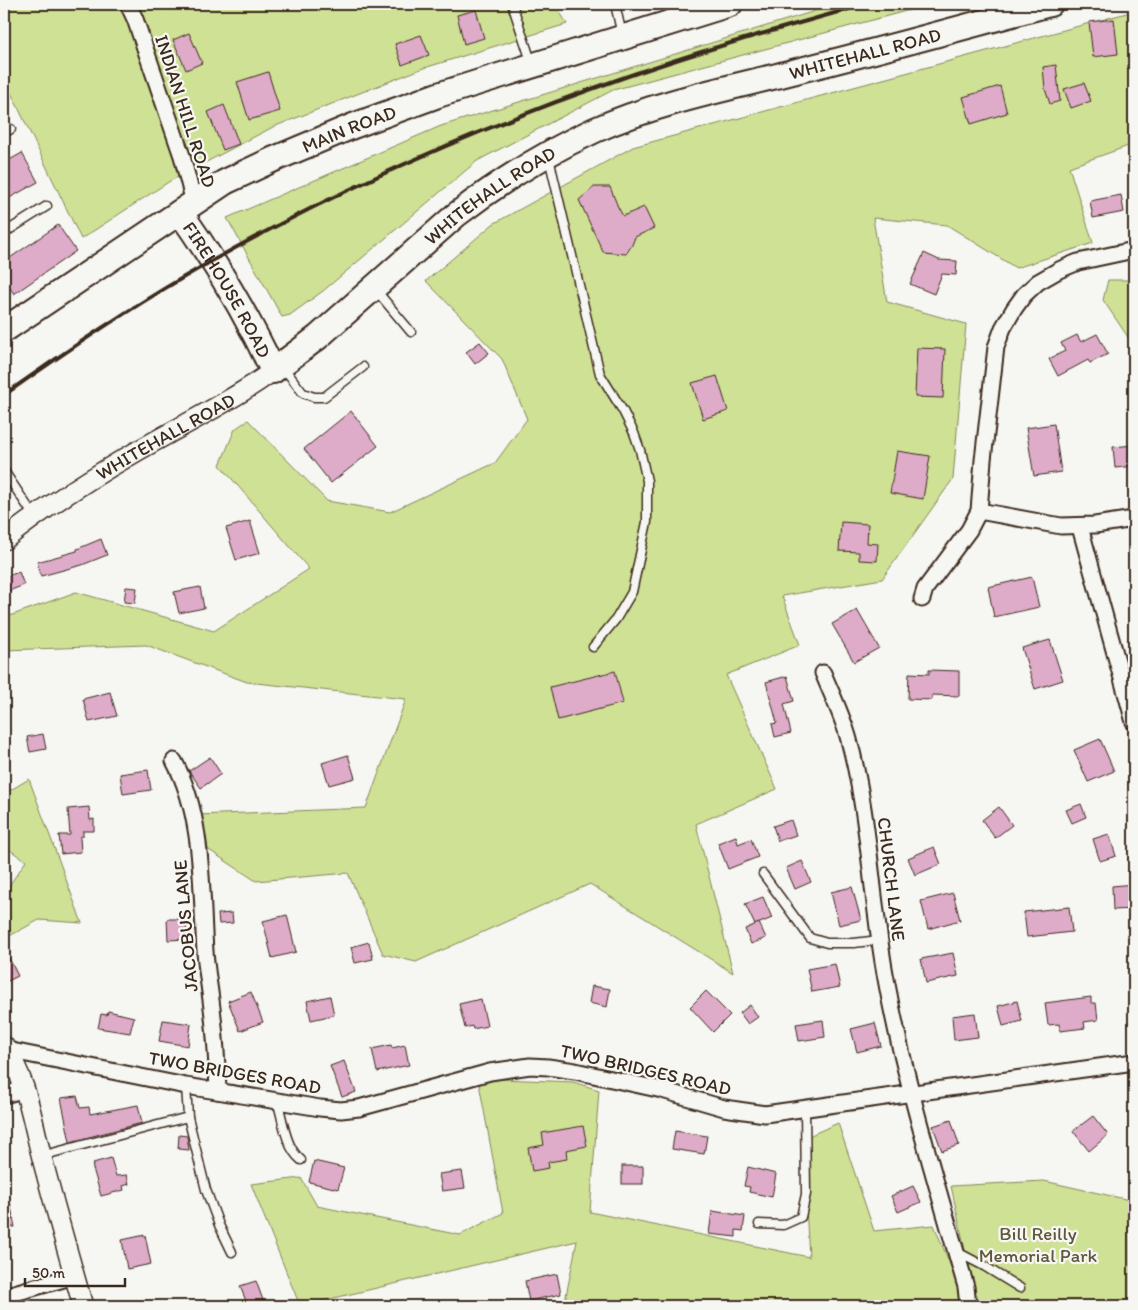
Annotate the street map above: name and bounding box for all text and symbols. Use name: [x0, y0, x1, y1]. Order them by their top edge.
street label: WHITEHALL ROAD: [787, 23, 943, 84]
street label: INDIAN HILL ROAD: [150, 32, 221, 190]
street label: MAIN ROAD: [299, 100, 399, 158]
street label: WHITEHALL ROAD: [419, 141, 560, 250]
street label: FIREHOUSE ROAD: [178, 217, 276, 362]
street label: WHITEHALL ROAD: [92, 388, 239, 485]
street label: CHURCH LANE: [873, 816, 910, 942]
street label: JACOBUS LANE: [168, 859, 203, 993]
street label: TWO BRIDGES ROAD: [558, 1039, 734, 1100]
street label: TWO BRIDGES ROAD: [147, 1046, 323, 1099]
park label: Bill Reilly Memorial Park: [979, 1222, 1098, 1267]
scale bar: [25, 1255, 125, 1287]
text: 50 m: [32, 1264, 65, 1282]

